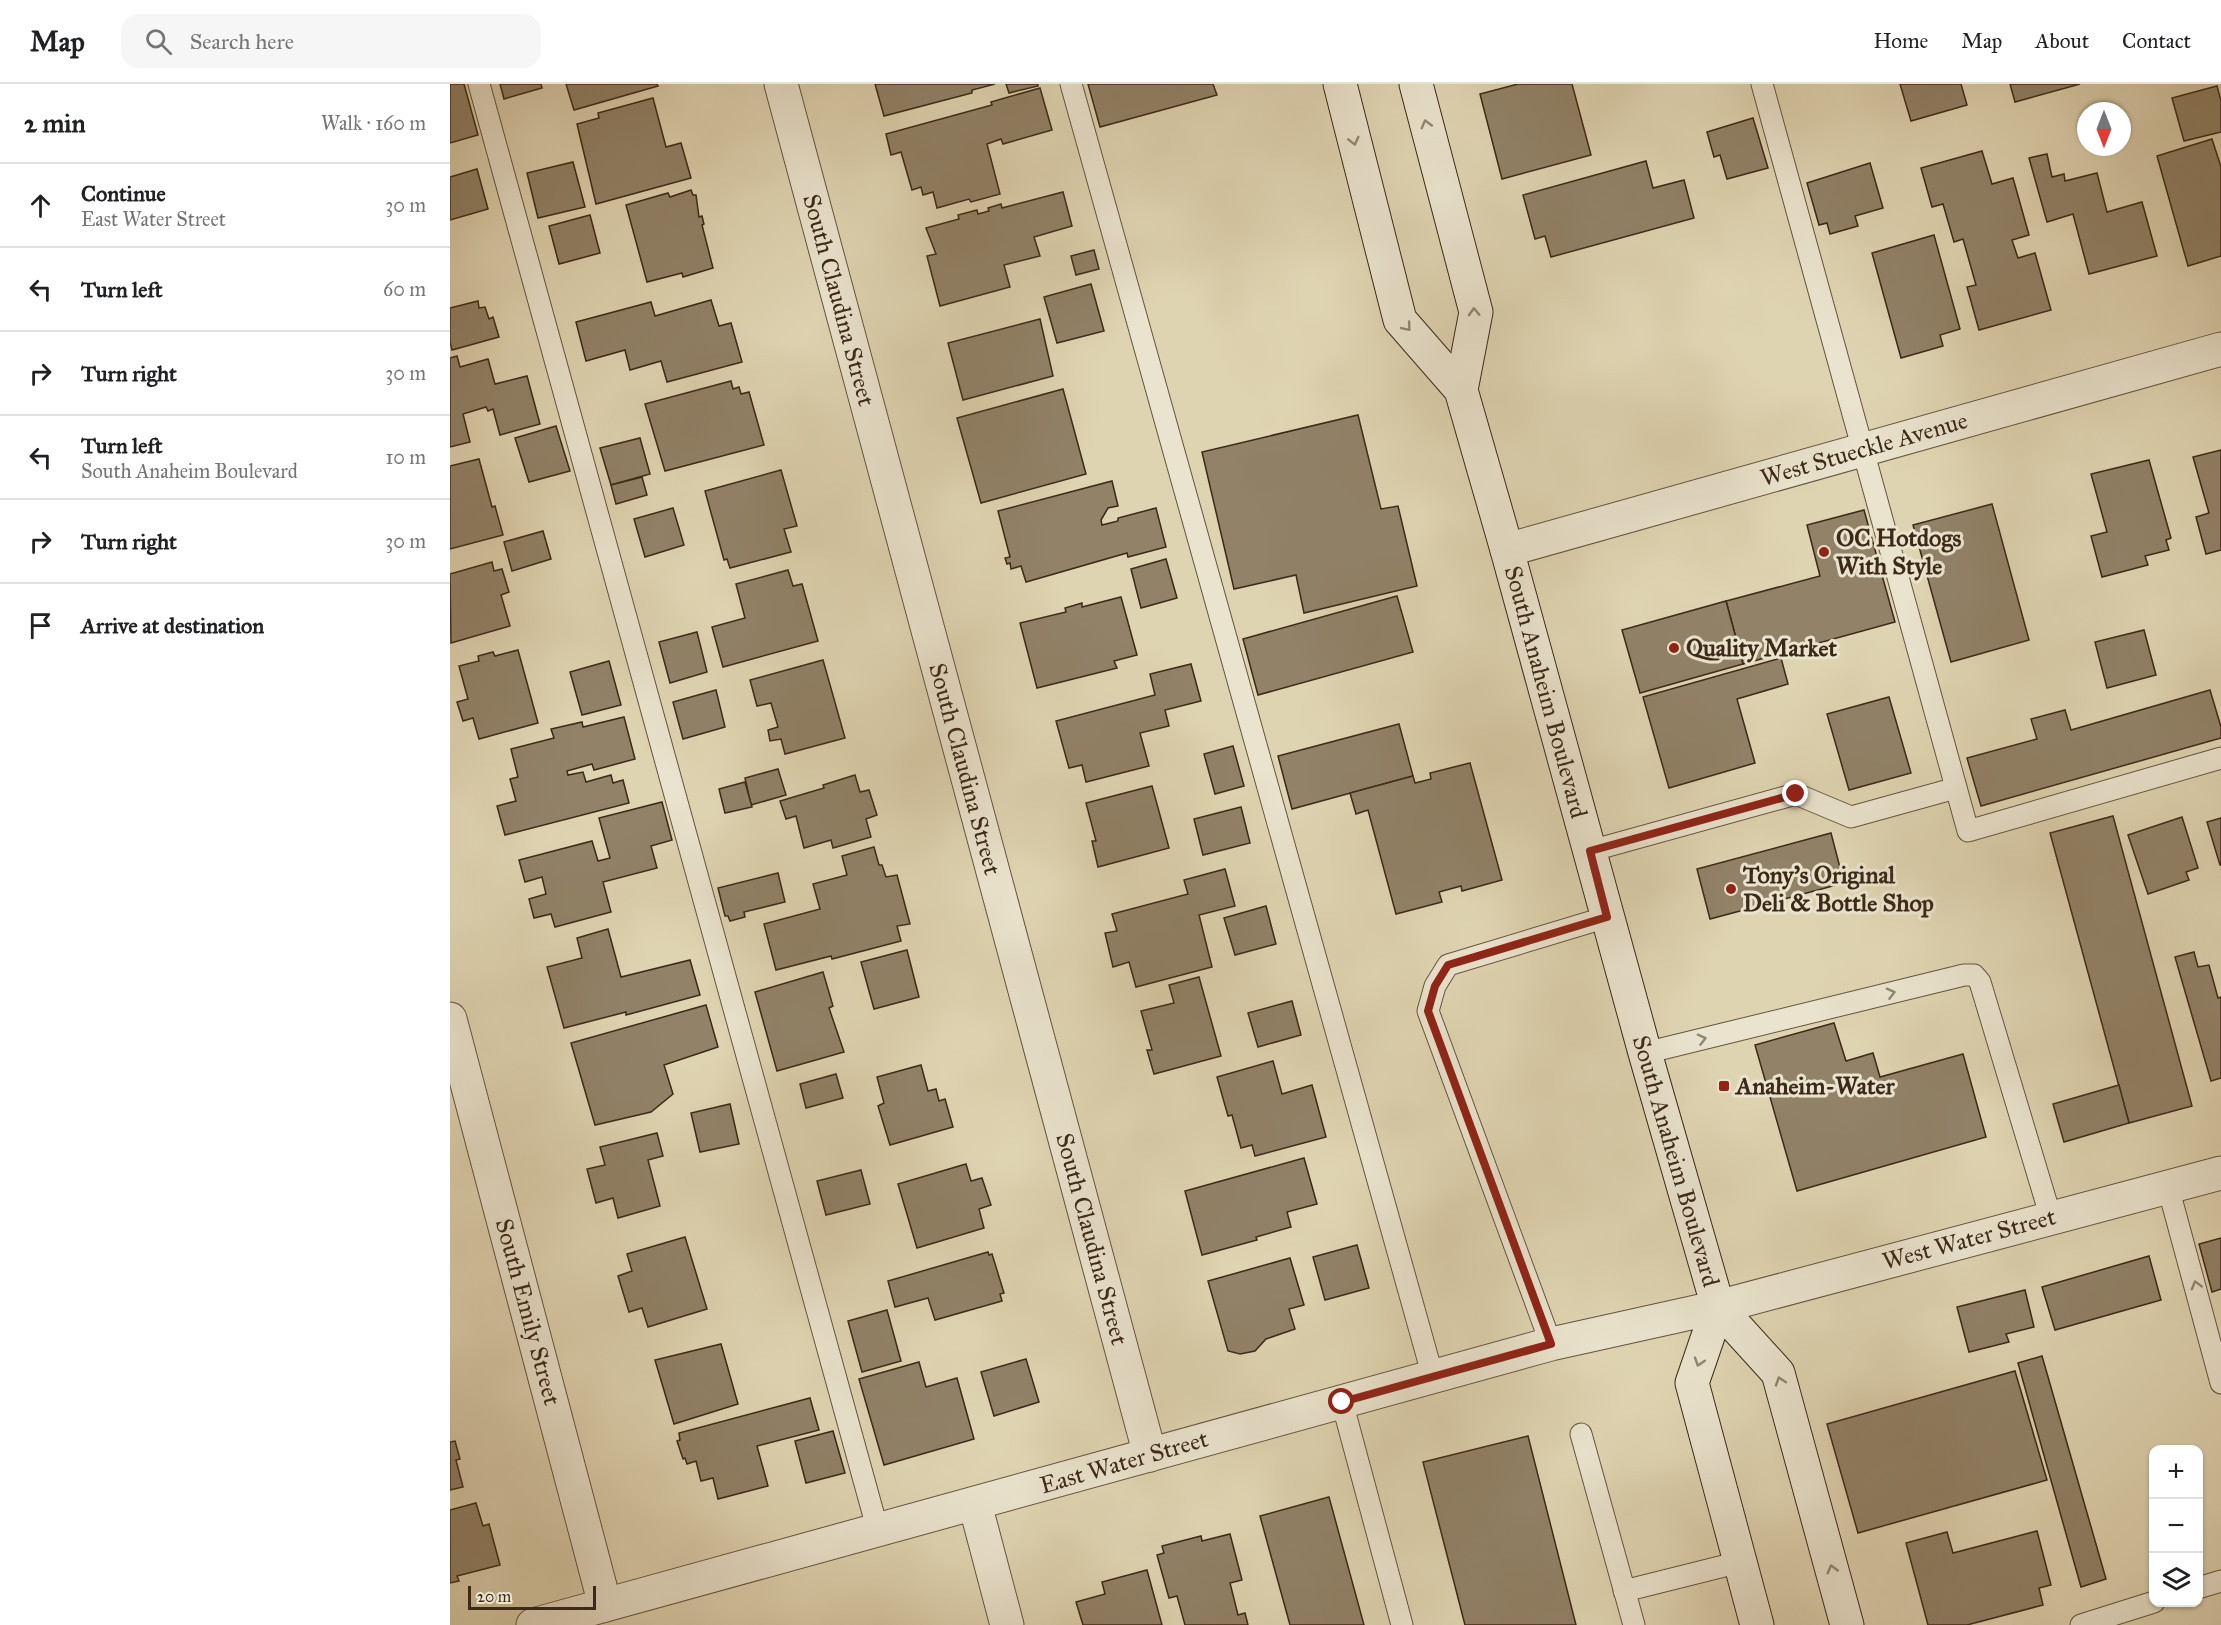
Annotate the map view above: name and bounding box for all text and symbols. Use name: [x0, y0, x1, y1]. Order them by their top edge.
search box: [121, 14, 541, 68]
text: Map: [30, 24, 85, 59]
icon: search: [142, 25, 175, 58]
text: Search here: [190, 28, 294, 55]
text: Home: [1873, 28, 1928, 54]
text: Map: [1961, 28, 2002, 54]
text: About: [2035, 28, 2089, 54]
text: Contact: [2122, 28, 2191, 54]
north arrow: [2077, 102, 2131, 156]
text: 2 min: [24, 107, 85, 139]
text: Walk · 160 m: [321, 111, 426, 135]
one-way arrow: [1421, 119, 1433, 129]
one-way arrow: [1347, 135, 1360, 145]
text: Continue: [81, 180, 166, 207]
icon: ahead: [24, 189, 57, 222]
street label: South Claudina Street: [796, 191, 882, 410]
text: 30 m: [385, 193, 426, 217]
text: East Water Street: [81, 207, 226, 231]
icon: left: [24, 273, 57, 306]
text: Turn left: [81, 276, 163, 303]
text: 60 m: [383, 277, 426, 301]
one-way arrow: [1467, 307, 1480, 316]
one-way arrow: [1400, 320, 1411, 331]
icon: right: [24, 357, 57, 390]
text: Turn right: [81, 360, 177, 387]
text: 30 m: [385, 361, 426, 385]
street label: West Stueckle Avenue: [1757, 405, 1971, 493]
text: Turn left: [81, 432, 163, 459]
icon: left: [24, 441, 57, 474]
text: 10 m: [385, 445, 426, 469]
text: South Anaheim Boulevard: [81, 459, 298, 483]
place label: OC Hotdogs With Style: [1836, 523, 1962, 581]
icon: right: [24, 525, 57, 558]
text: Turn right: [81, 528, 177, 555]
text: 30 m: [385, 529, 426, 553]
marker: OC Hotdogs With Style: [1817, 545, 1831, 559]
street label: South Anaheim Boulevard: [1498, 562, 1594, 822]
icon: arrive: [24, 609, 57, 642]
text: Arrive at destination: [81, 612, 264, 639]
place label: Quality Market: [1686, 633, 1837, 663]
marker: Quality Market: [1667, 641, 1681, 655]
street label: South Claudina Street: [922, 660, 1008, 879]
route end: [1782, 780, 1808, 806]
place label: Tony's Original Deli & Bottle Shop: [1742, 860, 1934, 918]
marker: Tony's Original Deli & Bottle Shop: [1724, 882, 1738, 896]
one-way arrow: [1886, 987, 1896, 1000]
street label: South Anaheim Boulevard: [1626, 1032, 1726, 1290]
one-way arrow: [1697, 1034, 1707, 1047]
place label: Anaheim-Water: [1734, 1071, 1895, 1101]
marker: Anaheim-Water: [1717, 1079, 1731, 1093]
street label: South Claudina Street: [1049, 1130, 1135, 1349]
street label: West Water Street: [1879, 1201, 2059, 1277]
street label: South Emily Street: [489, 1215, 567, 1409]
one-way arrow: [2191, 1280, 2203, 1291]
one-way arrow: [1694, 1356, 1707, 1367]
one-way arrow: [1775, 1376, 1787, 1387]
route start: [1328, 1388, 1354, 1414]
street label: East Water Street: [1036, 1423, 1212, 1500]
map controls: [2149, 1445, 2203, 1607]
button: +: [2149, 1445, 2203, 1499]
button: −: [2149, 1499, 2203, 1553]
button: layers: [2149, 1553, 2203, 1607]
one-way arrow: [1827, 1564, 1839, 1574]
scale bar: [468, 1583, 596, 1610]
text: 20 m: [477, 1587, 511, 1606]

